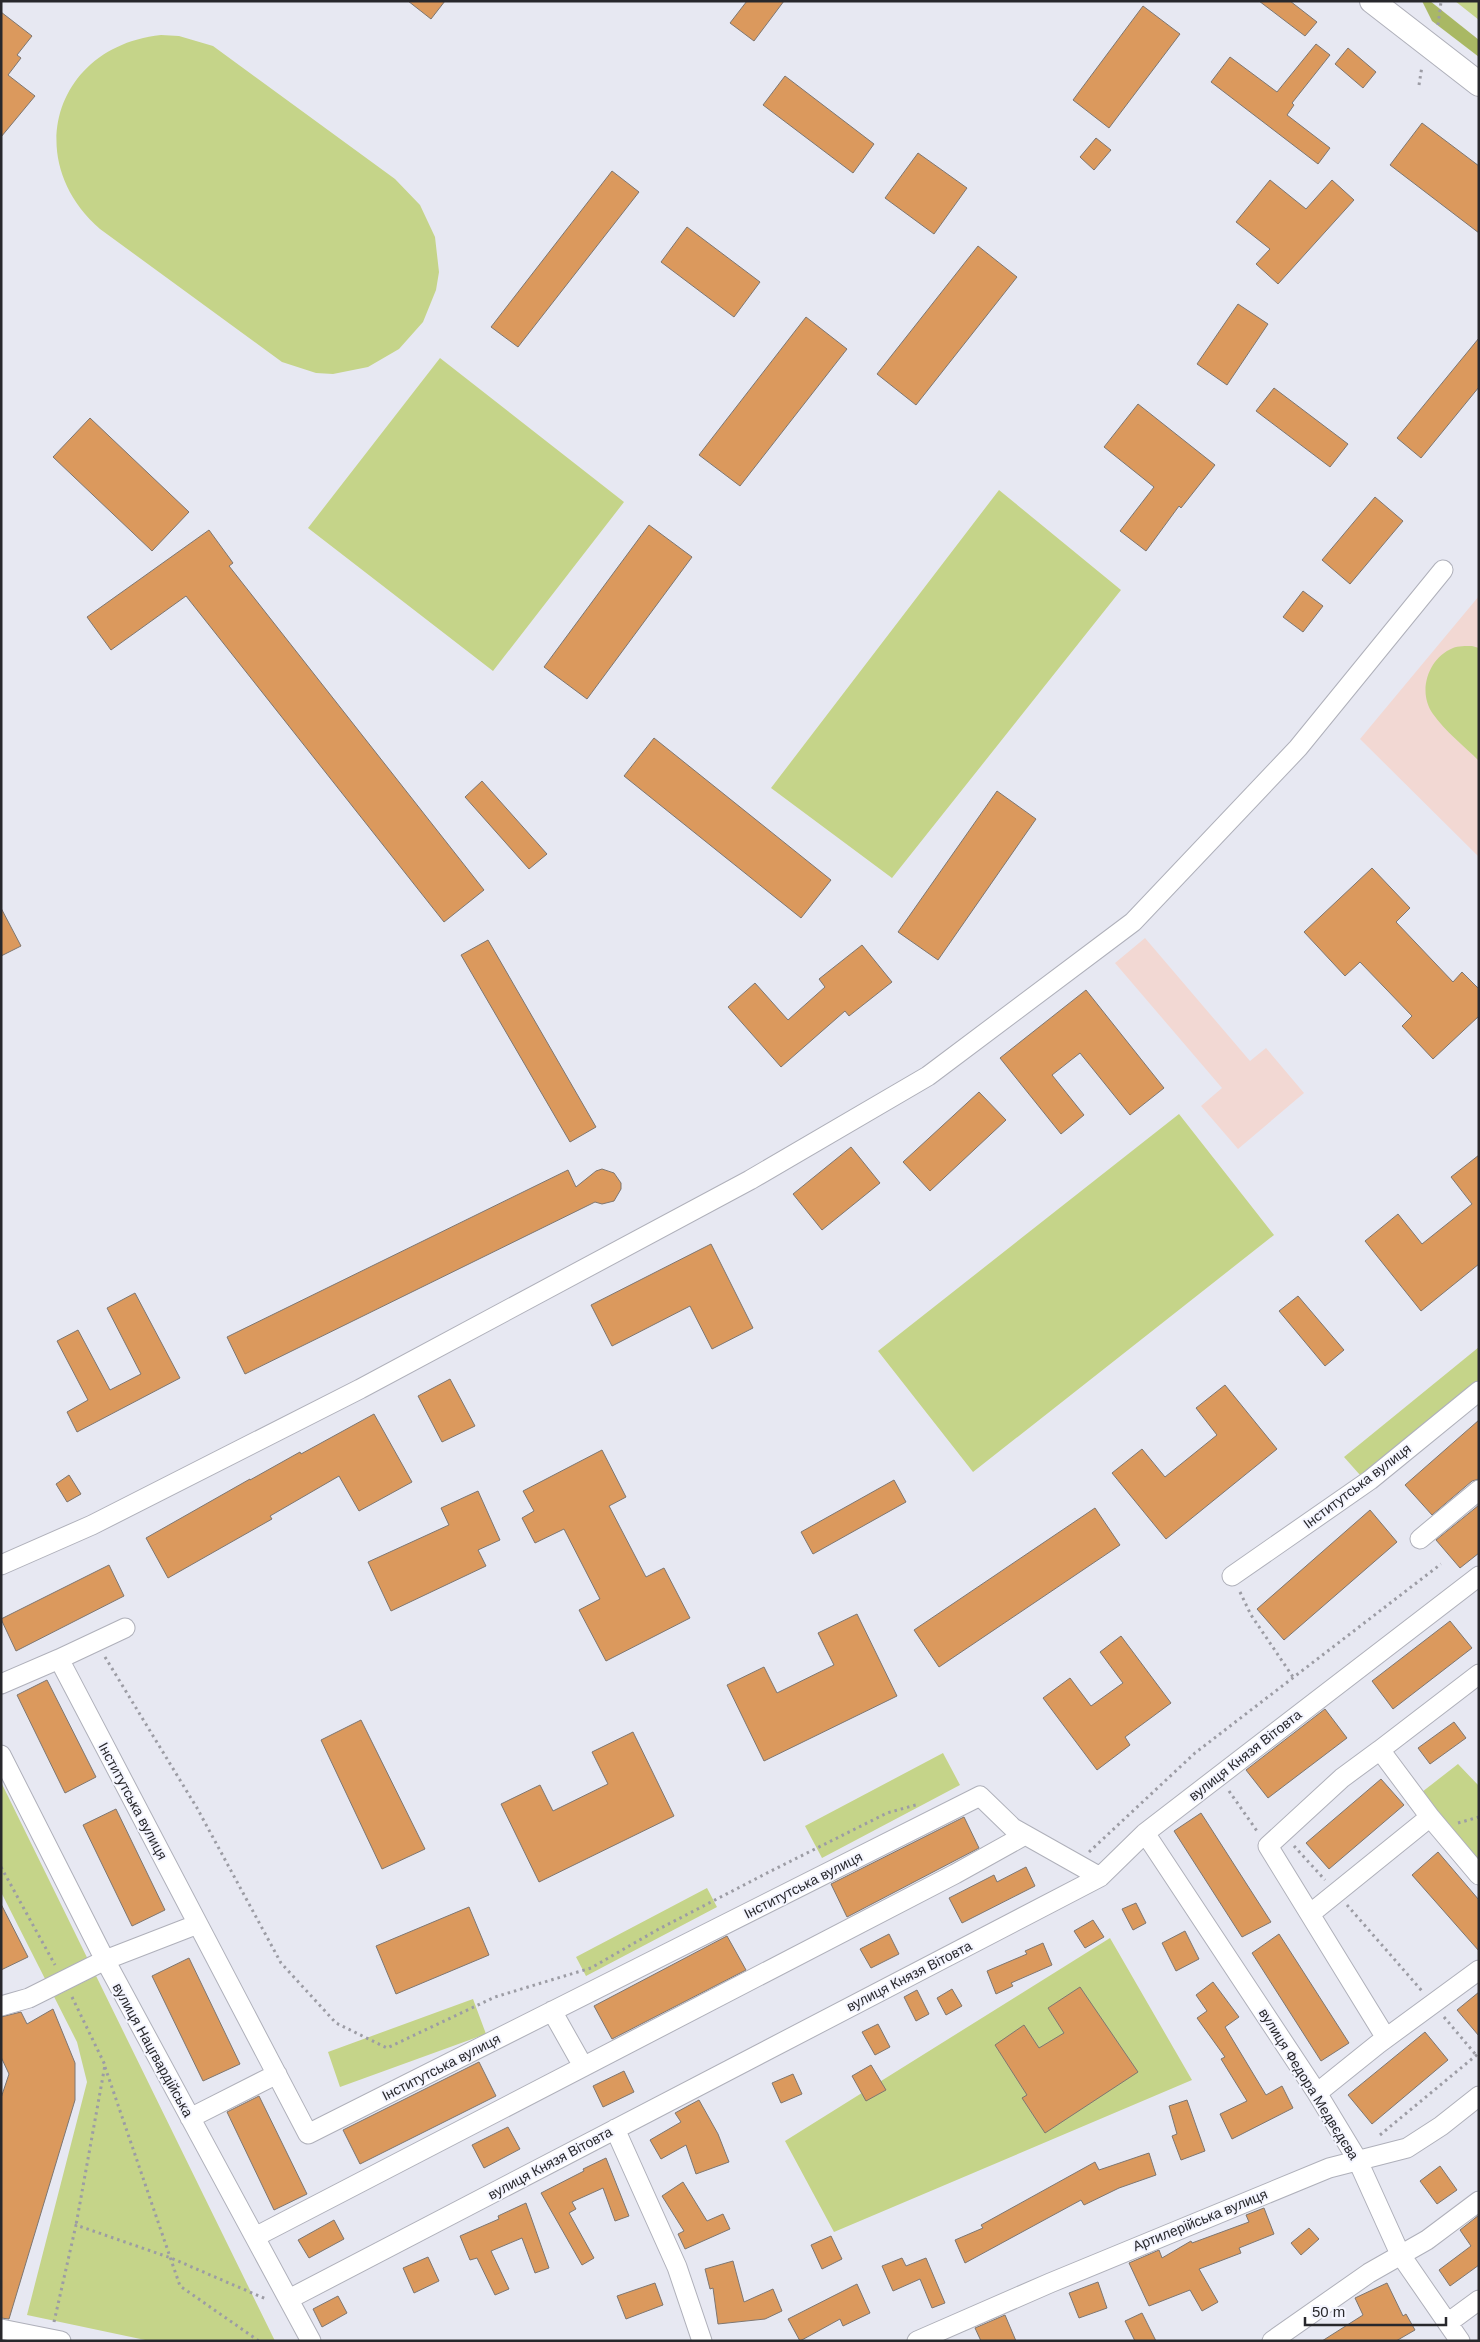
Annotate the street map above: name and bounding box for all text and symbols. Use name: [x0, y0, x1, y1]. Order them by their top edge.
street label: Інститутська вулиця: [1300, 1440, 1414, 1532]
street label: вулиця Князя Вітовта: [1186, 1706, 1305, 1804]
street label: Інститутська вулиця: [95, 1740, 171, 1862]
street label: Інститутська вулиця: [741, 1848, 865, 1922]
street label: вулиця Князя Вітовта: [844, 1937, 974, 2015]
street label: вулиця Нацгвардійська: [110, 1980, 197, 2120]
street label: вулиця Федора Медвєдєва: [1256, 2005, 1362, 2163]
street label: Інститутська вулиця: [379, 2030, 503, 2104]
street label: вулиця Князя Вітовта: [485, 2123, 615, 2203]
street label: Артилерійська вулиця: [1130, 2186, 1270, 2254]
scale bar: [1305, 2294, 1446, 2326]
text: 50 m: [1312, 2303, 1345, 2320]

